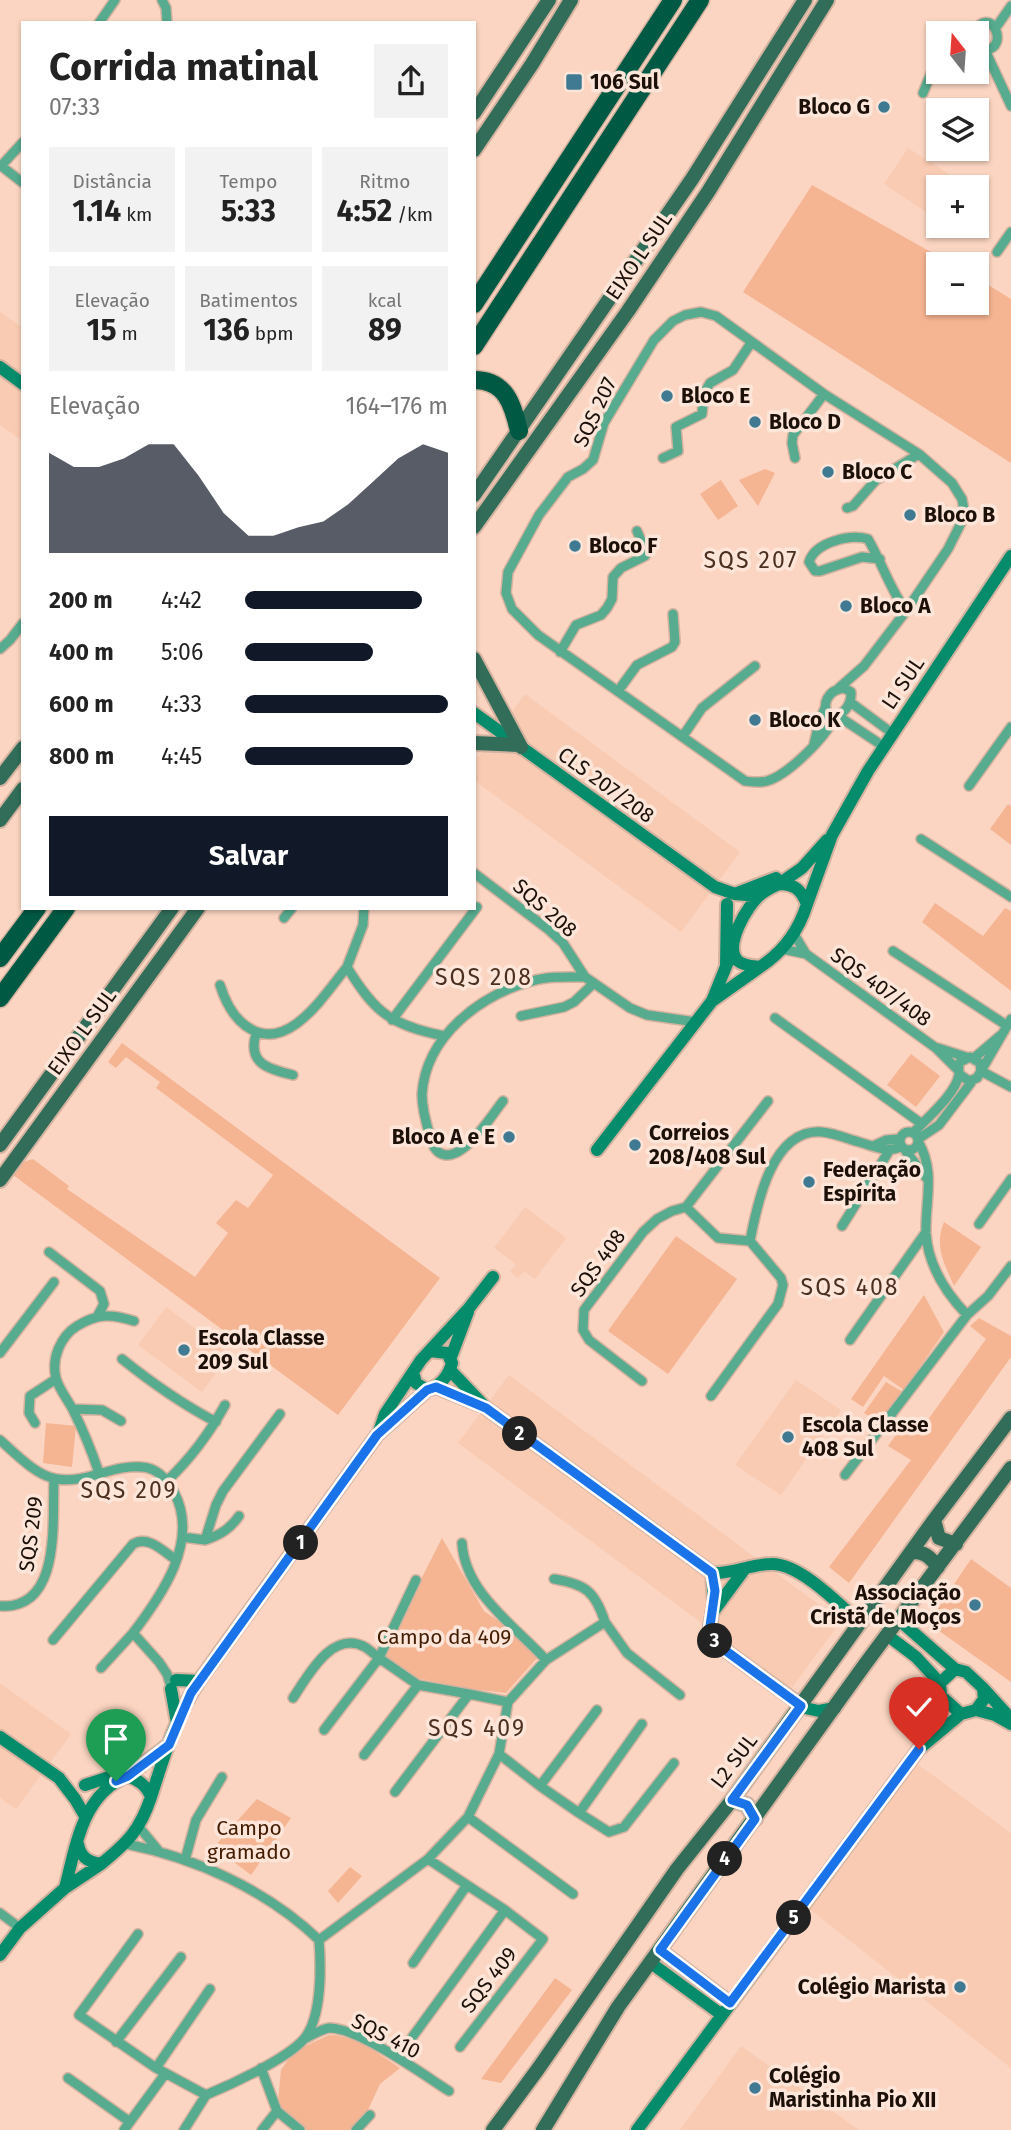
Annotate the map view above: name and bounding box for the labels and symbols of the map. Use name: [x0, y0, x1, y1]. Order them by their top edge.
north arrow: [926, 21, 989, 84]
place label: 106 Sul: [590, 69, 660, 95]
marker: 106 Sul: [564, 72, 584, 92]
place label: Bloco G: [798, 94, 870, 120]
marker: Bloco G: [876, 99, 892, 115]
street label: EIXO L SUL: [600, 207, 678, 305]
street label: SQS 207: [568, 373, 622, 451]
place label: Bloco E: [681, 383, 750, 409]
marker: Bloco E: [659, 388, 675, 404]
place label: Bloco D: [769, 409, 841, 435]
marker: Bloco D: [747, 414, 763, 430]
place label: Bloco C: [842, 459, 912, 485]
marker: Bloco C: [820, 464, 836, 480]
place label: Bloco B: [924, 502, 995, 528]
marker: Bloco B: [902, 507, 918, 523]
place label: Bloco F: [589, 533, 658, 559]
marker: Bloco F: [567, 538, 583, 554]
district label: SQS 207: [703, 546, 799, 574]
place label: Bloco A: [860, 593, 931, 619]
marker: Bloco A: [838, 598, 854, 614]
street label: L1 SUL: [876, 651, 930, 714]
place label: Bloco K: [769, 707, 841, 733]
marker: Bloco K: [747, 712, 763, 728]
street label: CLS 207/208: [553, 741, 659, 829]
street label: SQS 208: [508, 873, 582, 943]
street label: SQS 407/408: [826, 942, 936, 1032]
district label: SQS 208: [435, 963, 533, 991]
street label: EIXO L SUL: [42, 983, 122, 1080]
place label: Correios 208/408 Sul: [649, 1120, 767, 1170]
place label: Bloco A e E: [392, 1124, 495, 1150]
marker: Bloco A e E: [501, 1129, 517, 1145]
marker: Correios 208/408 Sul: [627, 1137, 643, 1153]
place label: Federação Espírita: [823, 1157, 921, 1207]
marker: Federação Espírita: [801, 1174, 817, 1190]
street label: SQS 408: [565, 1224, 631, 1302]
district label: SQS 408: [801, 1273, 899, 1301]
place label: Escola Classe 209 Sul: [198, 1325, 325, 1375]
marker: Escola Classe 209 Sul: [176, 1342, 192, 1358]
place label: Escola Classe 408 Sul: [802, 1412, 929, 1462]
pin: 2: [503, 1416, 538, 1452]
marker: Escola Classe 408 Sul: [780, 1429, 796, 1445]
district label: SQS 209: [80, 1476, 178, 1504]
street label: SQS 209: [13, 1495, 49, 1573]
pin: 1: [284, 1526, 318, 1560]
place label: Associação Cristã de Moços: [810, 1580, 961, 1630]
marker: Associação Cristã de Moços: [967, 1597, 983, 1613]
park label: Campo da 409: [377, 1624, 511, 1650]
pin: 3: [698, 1624, 732, 1658]
pin: [889, 1677, 949, 1749]
pin: [86, 1709, 146, 1781]
district label: SQS 409: [428, 1714, 526, 1742]
street label: L2 SUL: [705, 1728, 763, 1794]
park label: Campo gramado: [207, 1815, 291, 1865]
pin: 4: [708, 1842, 742, 1876]
pin: 5: [776, 1900, 812, 1936]
street label: SQS 409: [455, 1942, 523, 2018]
place label: Colégio Marista: [798, 1974, 946, 2000]
marker: Colégio Marista: [952, 1979, 968, 1995]
street label: SQS 410: [347, 2008, 425, 2064]
place label: Colégio Maristinha Pio XII: [769, 2063, 937, 2113]
marker: Colégio Maristinha Pio XII: [747, 2080, 763, 2096]

